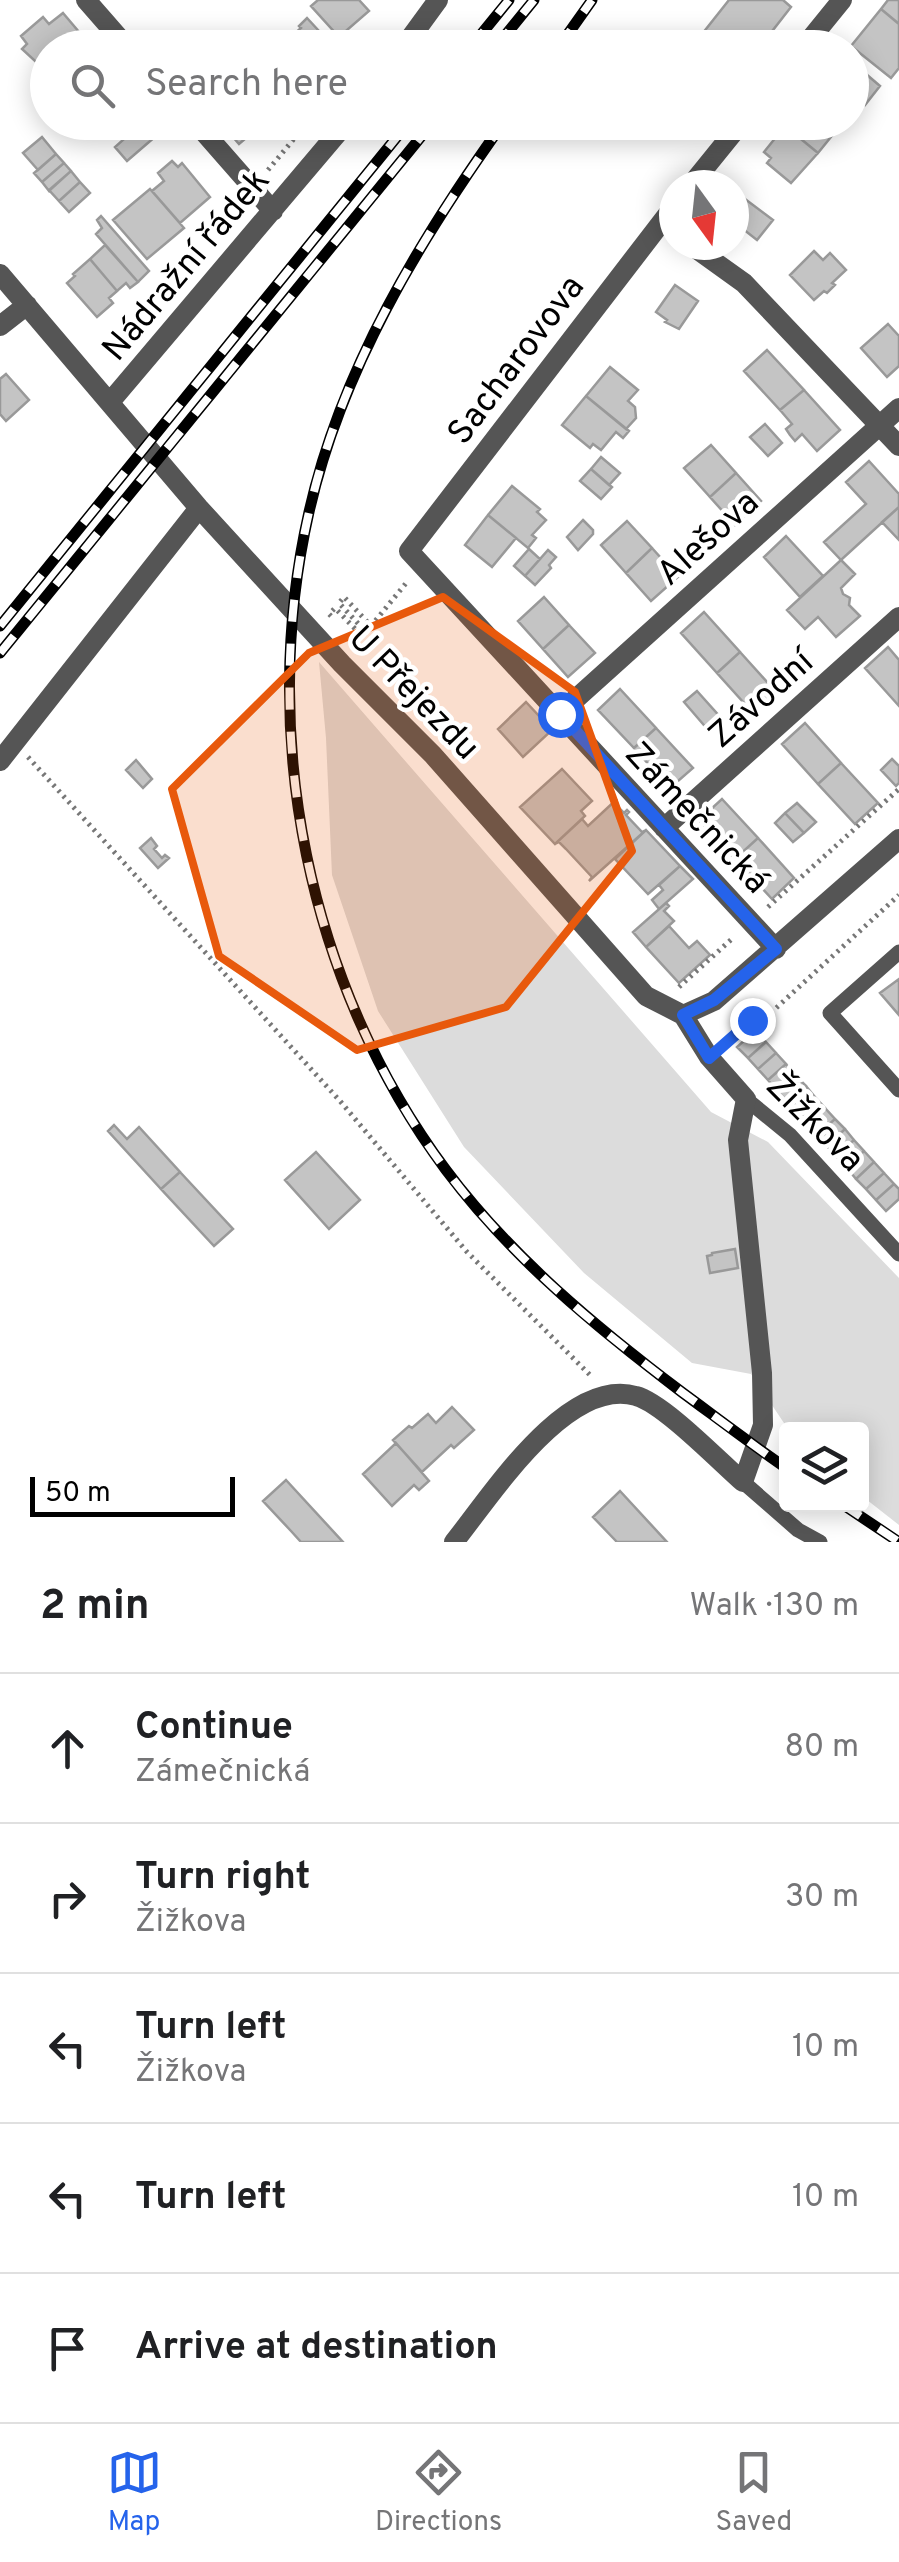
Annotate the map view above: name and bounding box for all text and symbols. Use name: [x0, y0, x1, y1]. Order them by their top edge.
search box: [30, 30, 869, 140]
icon: search: [65, 58, 120, 113]
text: Search here: [145, 61, 348, 110]
street label: Nádražní řádek: [94, 161, 281, 371]
north arrow: [659, 170, 749, 260]
street label: Sacharovova: [439, 267, 595, 454]
street label: Alešova: [649, 482, 769, 597]
street label: U Přejezdu: [338, 618, 488, 771]
street label: Závodní: [700, 639, 826, 759]
route start: [538, 692, 584, 738]
street label: Zámečnická: [614, 734, 777, 904]
route end: [730, 998, 776, 1044]
street label: Žižkova: [755, 1065, 873, 1183]
map controls: [779, 1422, 869, 1512]
button: layers: [779, 1422, 869, 1512]
scale bar: [30, 1472, 235, 1516]
text: 50 m: [45, 1476, 111, 1512]
text: 2 min: [40, 1581, 150, 1634]
text: Walk · 130 m: [690, 1587, 859, 1627]
text: Continue: [135, 1704, 293, 1753]
icon: ahead: [40, 1721, 95, 1776]
text: 80 m: [785, 1728, 859, 1768]
text: Zámečnická: [135, 1753, 310, 1793]
text: Turn right: [135, 1854, 310, 1903]
icon: right: [40, 1871, 95, 1926]
text: 30 m: [785, 1878, 859, 1918]
text: Žižkova: [135, 1903, 246, 1943]
text: Turn left: [135, 2004, 287, 2053]
icon: left: [40, 2021, 95, 2076]
text: 10 m: [792, 2028, 859, 2068]
text: Žižkova: [135, 2053, 246, 2093]
icon: left: [40, 2171, 95, 2226]
text: Turn left: [135, 2174, 287, 2223]
text: 10 m: [792, 2178, 859, 2218]
icon: arrive: [40, 2321, 95, 2376]
text: Arrive at destination: [135, 2324, 498, 2373]
tab: Map: [107, 2445, 162, 2541]
tab: Directions: [375, 2445, 502, 2541]
tab: Saved: [715, 2445, 792, 2541]

